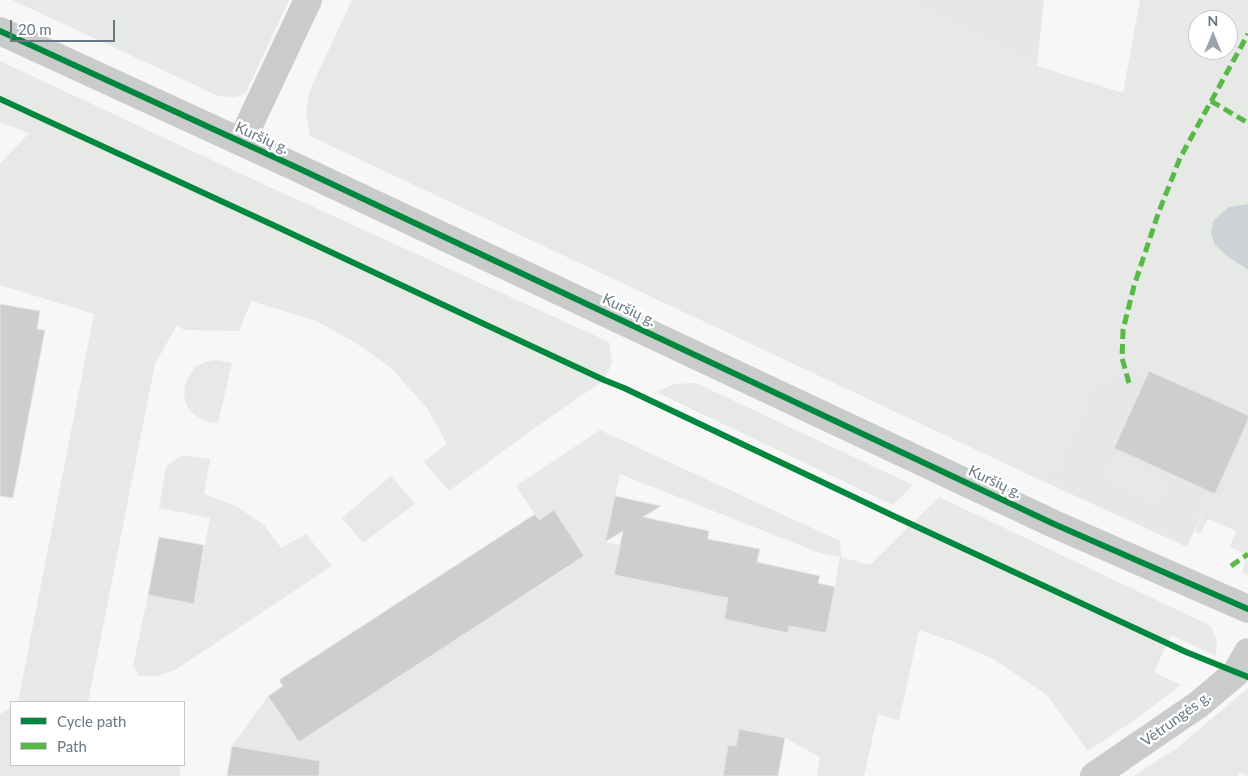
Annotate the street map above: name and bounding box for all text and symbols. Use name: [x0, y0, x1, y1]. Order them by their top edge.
scale bar: [12, 10, 118, 42]
north arrow: [1188, 10, 1238, 60]
text: N: [1208, 12, 1218, 29]
text: 20 m: [18, 20, 52, 38]
street label: Kuršių g.: [232, 118, 292, 158]
street label: Kuršių g.: [599, 290, 659, 330]
street label: Kuršių g.: [965, 462, 1025, 502]
street label: Vėtrungės g.: [1138, 688, 1214, 750]
legend: [10, 701, 185, 766]
text: Cycle path: [57, 712, 126, 730]
text: Path: [57, 737, 87, 755]

